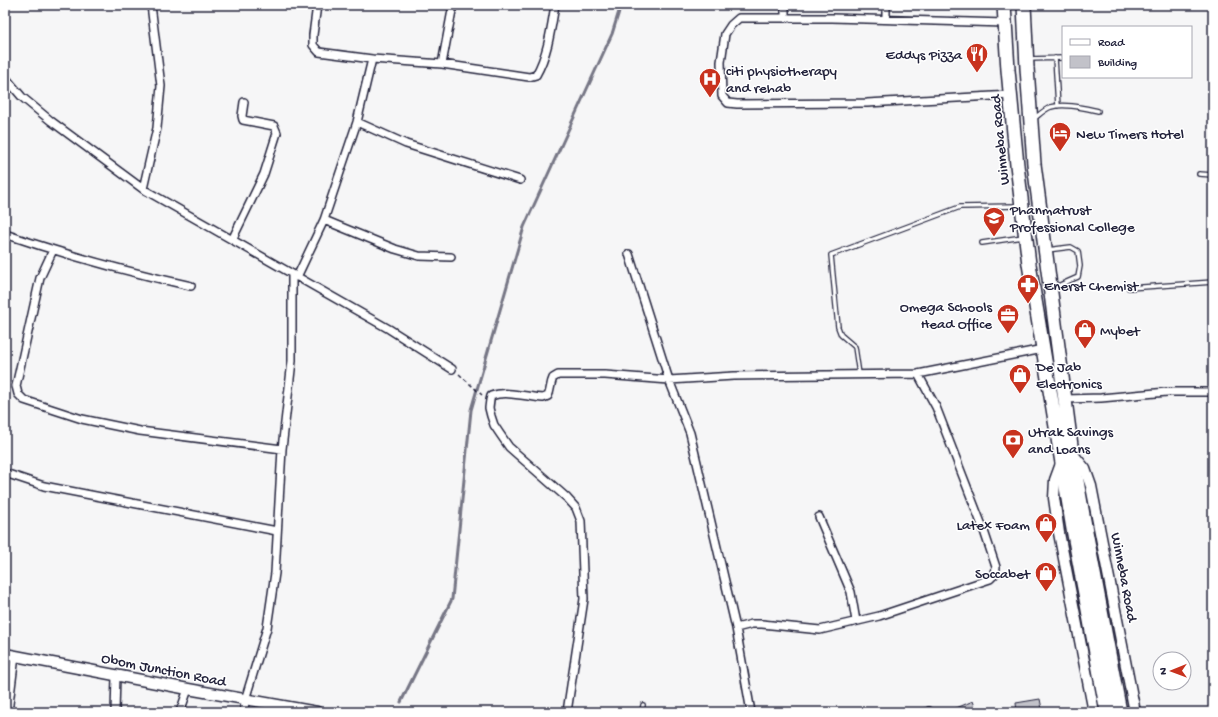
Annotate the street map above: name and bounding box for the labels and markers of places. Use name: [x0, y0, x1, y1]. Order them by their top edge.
restaurant icon: Eddys Pizza: [964, 41, 990, 74]
place label: Eddys Pizza: [886, 47, 963, 65]
place label: citi physiotherapy and rehab: [726, 63, 838, 98]
hospital icon: citi physiotherapy and rehab: [697, 66, 723, 99]
hotel icon: New Timers Hotel: [1047, 120, 1073, 153]
place label: New Timers Hotel: [1076, 126, 1184, 144]
place label: Phanmatrust Professional College: [1009, 202, 1135, 237]
school or university icon: Phanmatrust Professional College: [981, 205, 1007, 238]
pharmacy icon: Enerst Chemist: [1015, 272, 1041, 305]
place label: Enerst Chemist: [1044, 278, 1140, 296]
place label: Omega Schools Head Office: [900, 299, 992, 334]
office icon: Omega Schools Head Office: [995, 302, 1021, 335]
shop icon: Mybet: [1072, 317, 1098, 350]
place label: Mybet: [1100, 323, 1141, 341]
place label: De Jab Electronics: [1035, 359, 1102, 394]
shop icon: De Jab Electronics: [1007, 362, 1033, 395]
place label: Utrak Savings and Loans: [1028, 424, 1113, 459]
bank icon: Utrak Savings and Loans: [1000, 427, 1026, 460]
shop icon: Latex Foam: [1033, 511, 1059, 544]
place label: Latex Foam: [956, 517, 1030, 535]
shop icon: Soccabet: [1033, 560, 1059, 593]
place label: Soccabet: [975, 566, 1032, 584]

